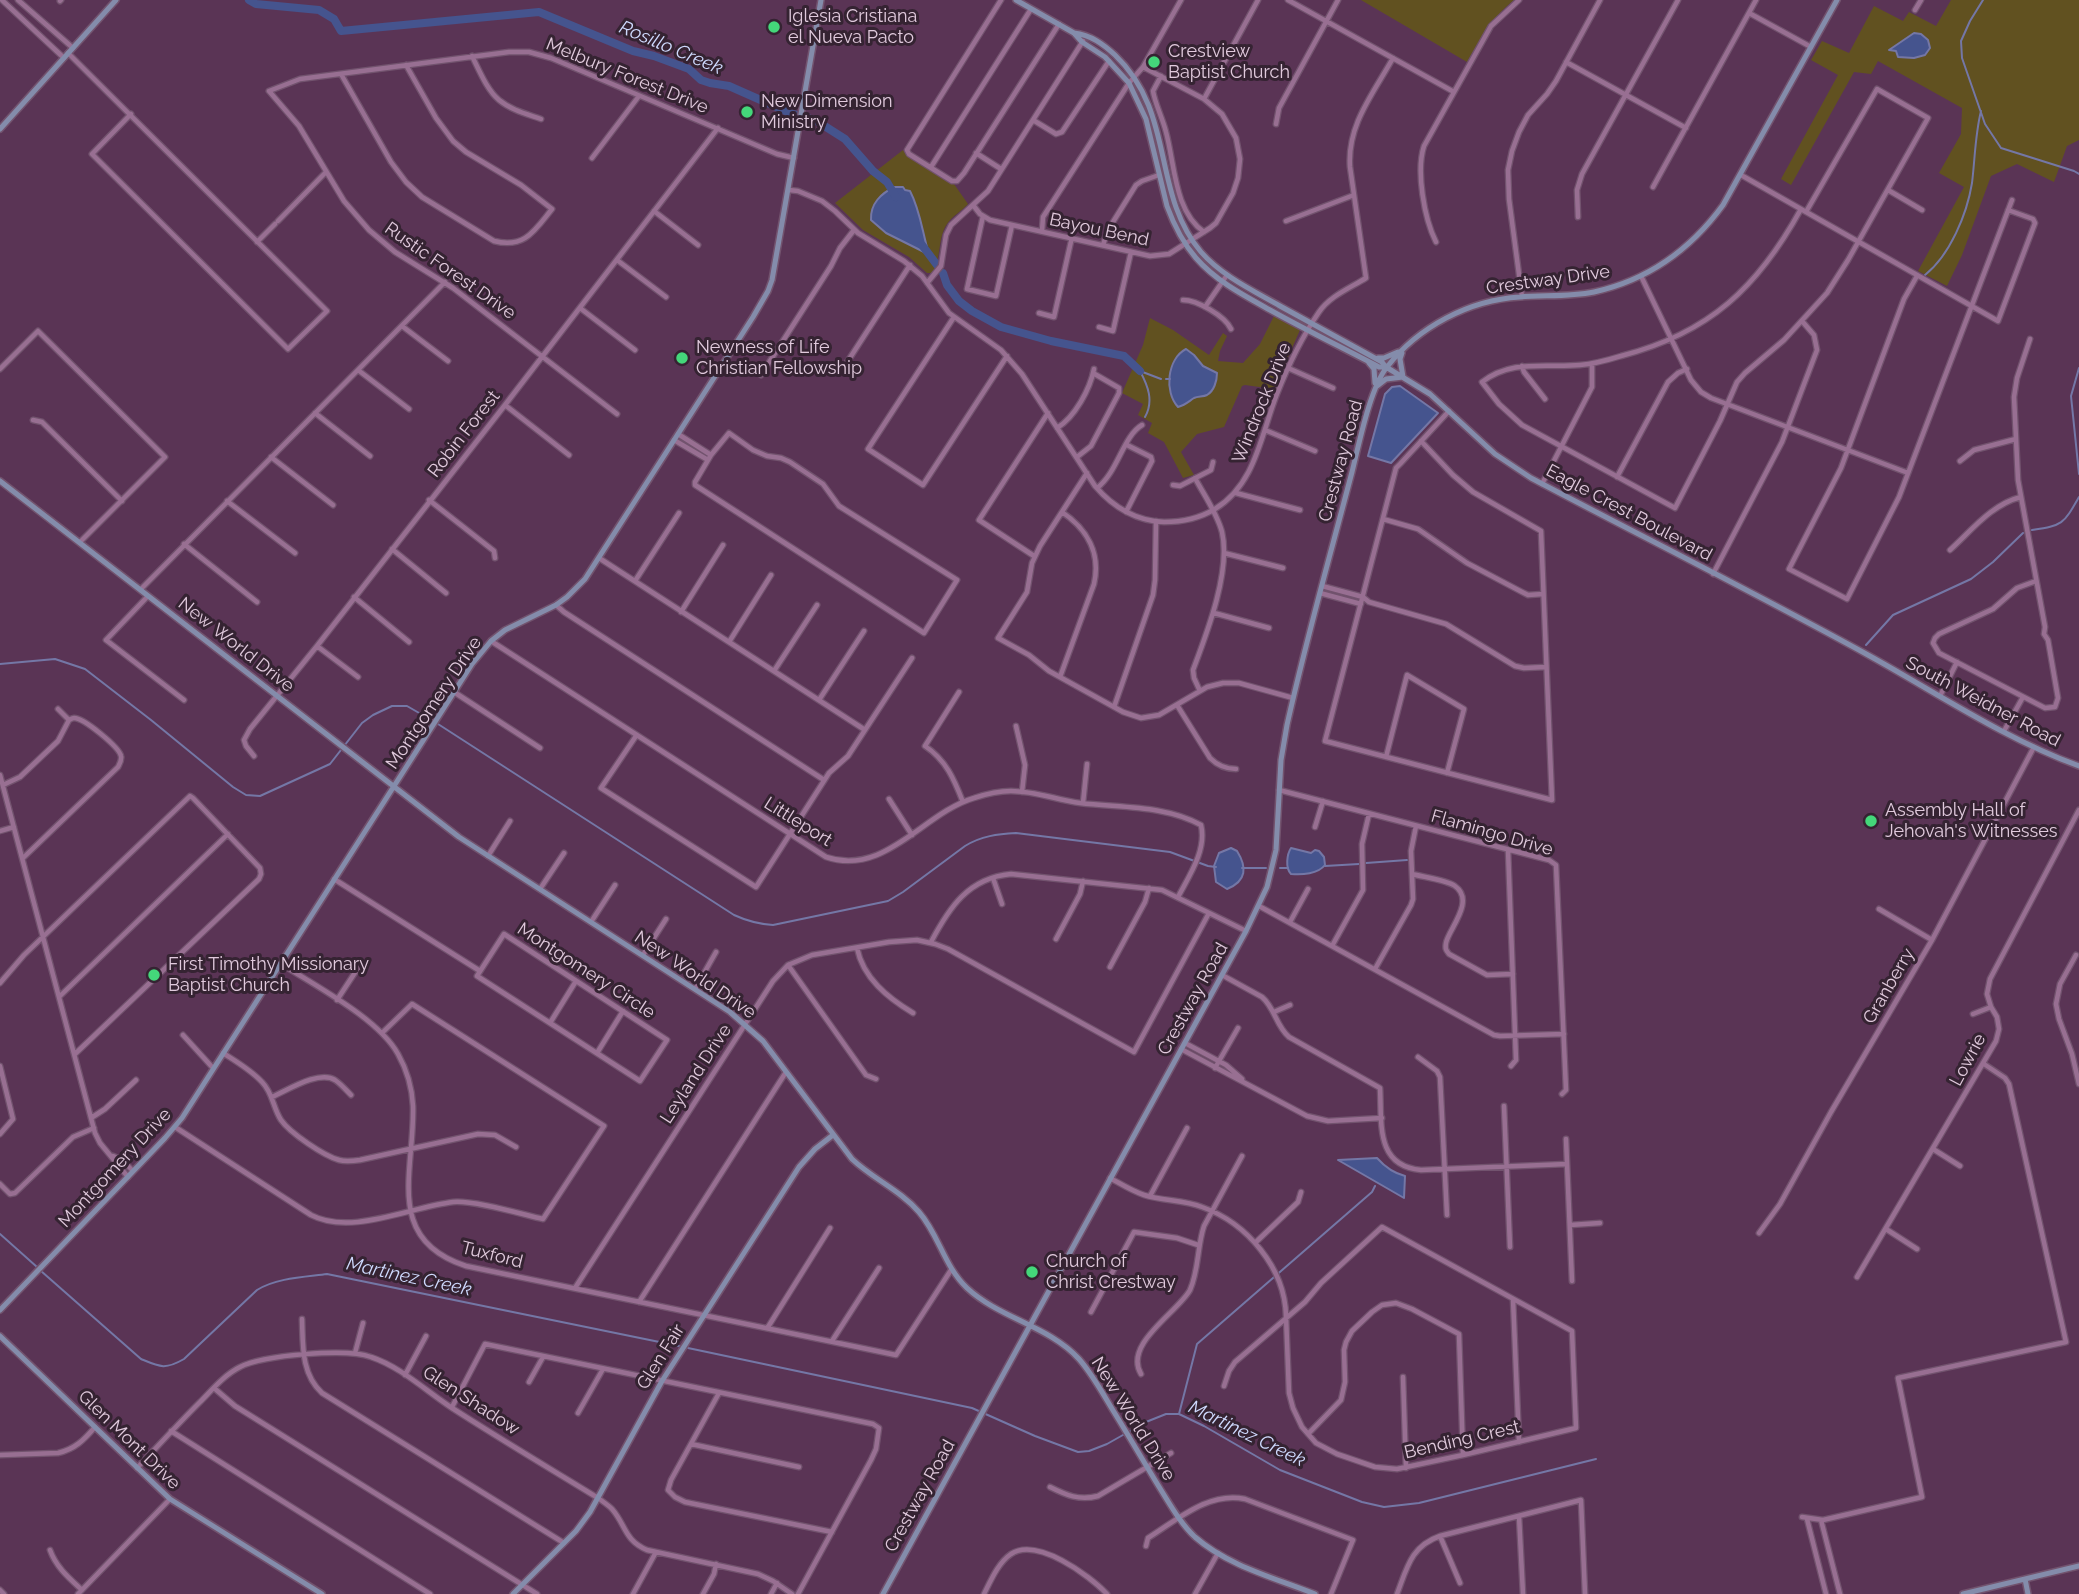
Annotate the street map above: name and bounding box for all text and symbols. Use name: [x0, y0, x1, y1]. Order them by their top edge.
place label: Iglesia Cristiana el Nueva Pacto: [788, 6, 917, 48]
water label: Rosillo Creek: [616, 16, 726, 80]
marker: Iglesia Cristiana el Nueva Pacto: [766, 19, 782, 35]
street label: Melbury Forest Drive: [543, 34, 711, 118]
place label: Crestview Baptist Church: [1168, 41, 1290, 84]
marker: Crestview Baptist Church: [1146, 54, 1162, 70]
place label: New Dimension Ministry: [761, 91, 893, 134]
marker: New Dimension Ministry: [739, 104, 755, 120]
street label: Bayou Bend: [1047, 209, 1151, 251]
street label: Rustic Forest Drive: [380, 218, 520, 324]
street label: Crestway Drive: [1485, 261, 1611, 299]
place label: Newness of Life Christian Fellowship: [696, 337, 862, 380]
street label: Windrock Drive: [1228, 340, 1296, 466]
marker: Newness of Life Christian Fellowship: [674, 350, 690, 366]
street label: Robin Forest: [423, 386, 505, 482]
street label: Crestway Road: [1314, 398, 1368, 524]
street label: Eagle Crest Boulevard: [1542, 460, 1716, 566]
street label: New World Drive: [174, 593, 298, 697]
street label: Montgomery Drive: [382, 633, 486, 773]
street label: South Weidner Road: [1902, 652, 2064, 752]
street label: Littleport: [760, 793, 836, 851]
place label: Assembly Hall of Jehovah's Witnesses: [1885, 800, 2058, 842]
street label: Flamingo Drive: [1429, 805, 1555, 861]
marker: Assembly Hall of Jehovah's Witnesses: [1863, 813, 1879, 829]
street label: Montgomery Circle: [513, 918, 659, 1024]
street label: New World Drive: [630, 926, 760, 1024]
street label: Crestway Road: [1153, 939, 1233, 1059]
street label: Granberry: [1859, 944, 1919, 1028]
place label: First Timothy Missionary Baptist Church: [168, 954, 369, 996]
marker: First Timothy Missionary Baptist Church: [146, 967, 162, 983]
street label: Leyland Drive: [656, 1020, 736, 1128]
street label: Lowrie: [1945, 1030, 1991, 1090]
street label: Montgomery Drive: [54, 1104, 176, 1232]
street label: Tuxford: [459, 1237, 525, 1273]
place label: Church of Christ Crestway: [1046, 1251, 1176, 1294]
water label: Martinez Creek: [344, 1253, 474, 1301]
marker: Church of Christ Crestway: [1024, 1264, 1040, 1280]
street label: Glen Fair: [633, 1320, 689, 1394]
street label: New World Drive: [1086, 1353, 1180, 1485]
street label: Glen Shadow: [419, 1362, 523, 1440]
street label: Glen Mont Drive: [73, 1386, 185, 1494]
water label: Martinez Creek: [1185, 1396, 1309, 1472]
street label: Bending Crest: [1402, 1416, 1522, 1464]
street label: Crestway Road: [880, 1436, 960, 1556]

